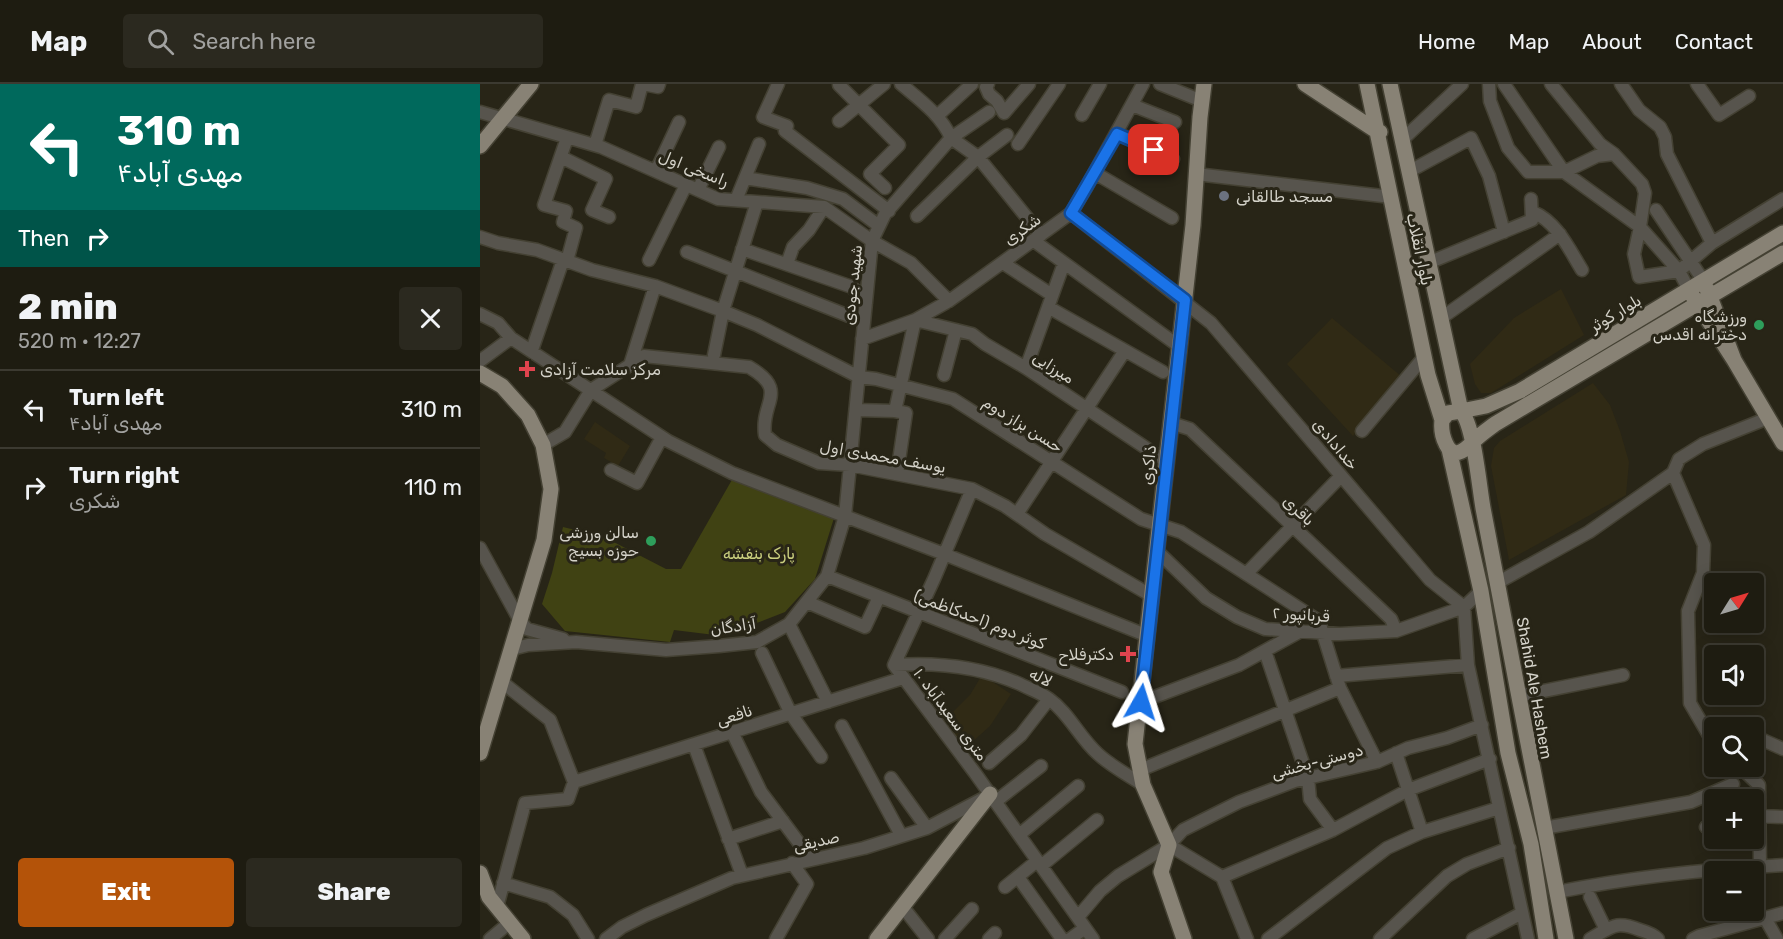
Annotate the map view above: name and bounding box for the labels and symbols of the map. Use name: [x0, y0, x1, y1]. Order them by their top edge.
pin: [1128, 124, 1179, 175]
street label: راسخی اول: [656, 146, 731, 192]
place label: مسجد طالقانی: [1236, 187, 1333, 206]
marker: مسجد طالقانی: [1217, 189, 1231, 203]
street label: شکری: [1000, 210, 1045, 250]
street label: بلوار انقلاب: [1402, 211, 1436, 287]
street label: شهید جودی: [839, 244, 867, 326]
street label: بلوار کوثر: [1585, 291, 1645, 338]
place label: ورزشگاه دخترانه اقدس: [1653, 307, 1747, 345]
marker: ورزشگاه دخترانه اقدس: [1752, 318, 1766, 332]
street label: میرزایی: [1029, 347, 1078, 389]
marker: مرکز سلامت آزادی: [518, 360, 536, 378]
place label: مرکز سلامت آزادی: [540, 360, 661, 380]
street label: حسن بزاز دوم: [979, 392, 1066, 457]
street label: خدادادی: [1309, 415, 1362, 474]
street label: یوسف محمدی اول: [818, 436, 947, 478]
street label: ذاکری: [1137, 444, 1161, 486]
street label: باقری: [1278, 491, 1318, 530]
place label: سالن ورزشی حوزه بسیج: [559, 523, 639, 562]
marker: سالن ورزشی حوزه بسیج: [644, 534, 658, 548]
park label: پارک بنفشه: [723, 544, 795, 564]
north arrow: [1704, 573, 1764, 633]
street label: کوثر دوم (احدکاظمی): [911, 586, 1049, 655]
street label: قربانپور ۲: [1272, 603, 1331, 627]
street label: آزادگان: [709, 613, 758, 640]
street label: Shahid Ale Hashem: [1513, 616, 1556, 761]
place label: دکترفلاح: [1058, 645, 1114, 666]
marker: دکترفلاح: [1119, 645, 1137, 663]
street label: ۱۰ متری سعیدآباد: [909, 664, 992, 765]
street label: لاله: [1026, 664, 1055, 691]
position arrow: [1109, 670, 1173, 734]
street label: نافعی: [714, 701, 755, 730]
street label: دوستی-بخشی: [1269, 740, 1365, 784]
street label: صدیقی: [791, 827, 841, 856]

